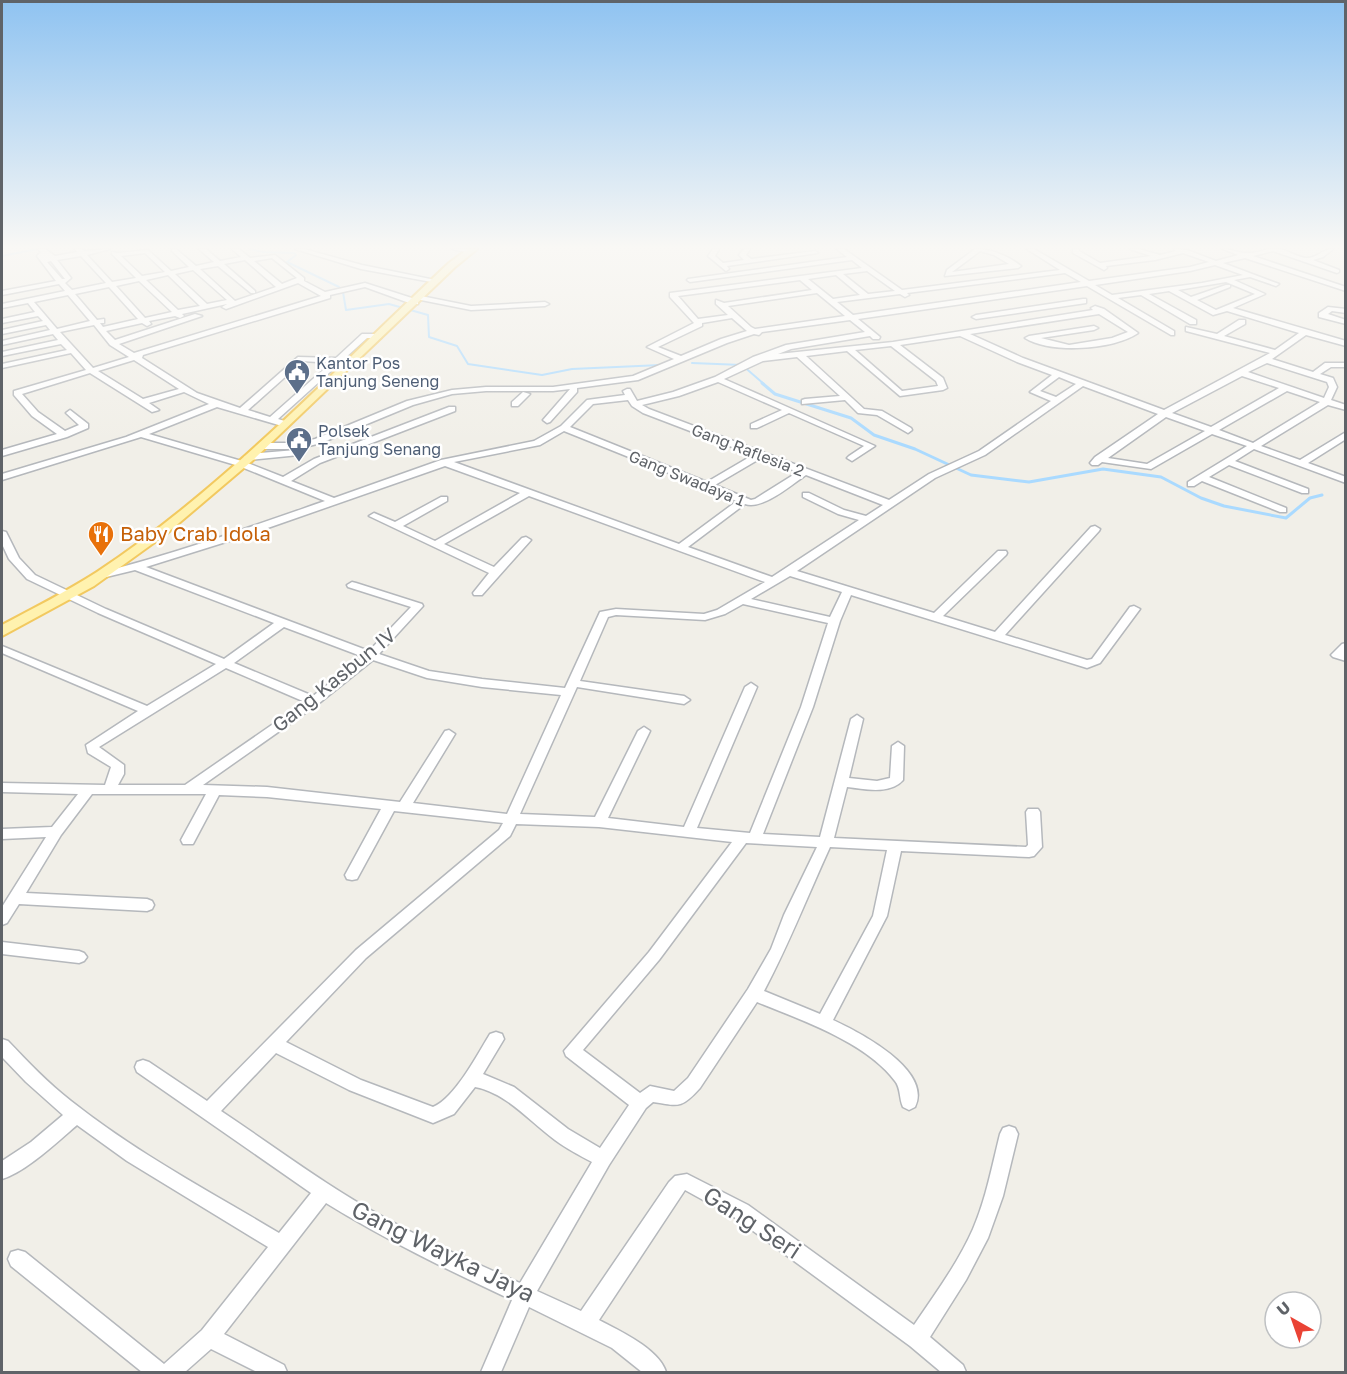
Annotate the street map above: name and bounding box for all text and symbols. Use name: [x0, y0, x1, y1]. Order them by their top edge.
place label: Kantor Pos Tanjung Seneng: [316, 353, 439, 391]
public building icon: Kantor Pos Tanjung Seneng: [282, 357, 312, 395]
street label: Gang Raflesia 2: [689, 419, 807, 481]
place label: Polsek Tanjung Senang: [318, 421, 441, 459]
public building icon: Polsek Tanjung Senang: [284, 425, 314, 463]
street label: Gang Swadaya 1: [626, 446, 748, 511]
restaurant icon: Baby Crab Idola: [86, 519, 116, 557]
place label: Baby Crab Idola: [120, 521, 271, 545]
street label: Gang Kasbun IV: [267, 622, 400, 736]
street label: Gang Seri: [698, 1179, 807, 1264]
street label: Gang Wayka Jaya: [347, 1194, 540, 1308]
north arrow: [1263, 1290, 1323, 1350]
text: U: [1272, 1297, 1294, 1320]

